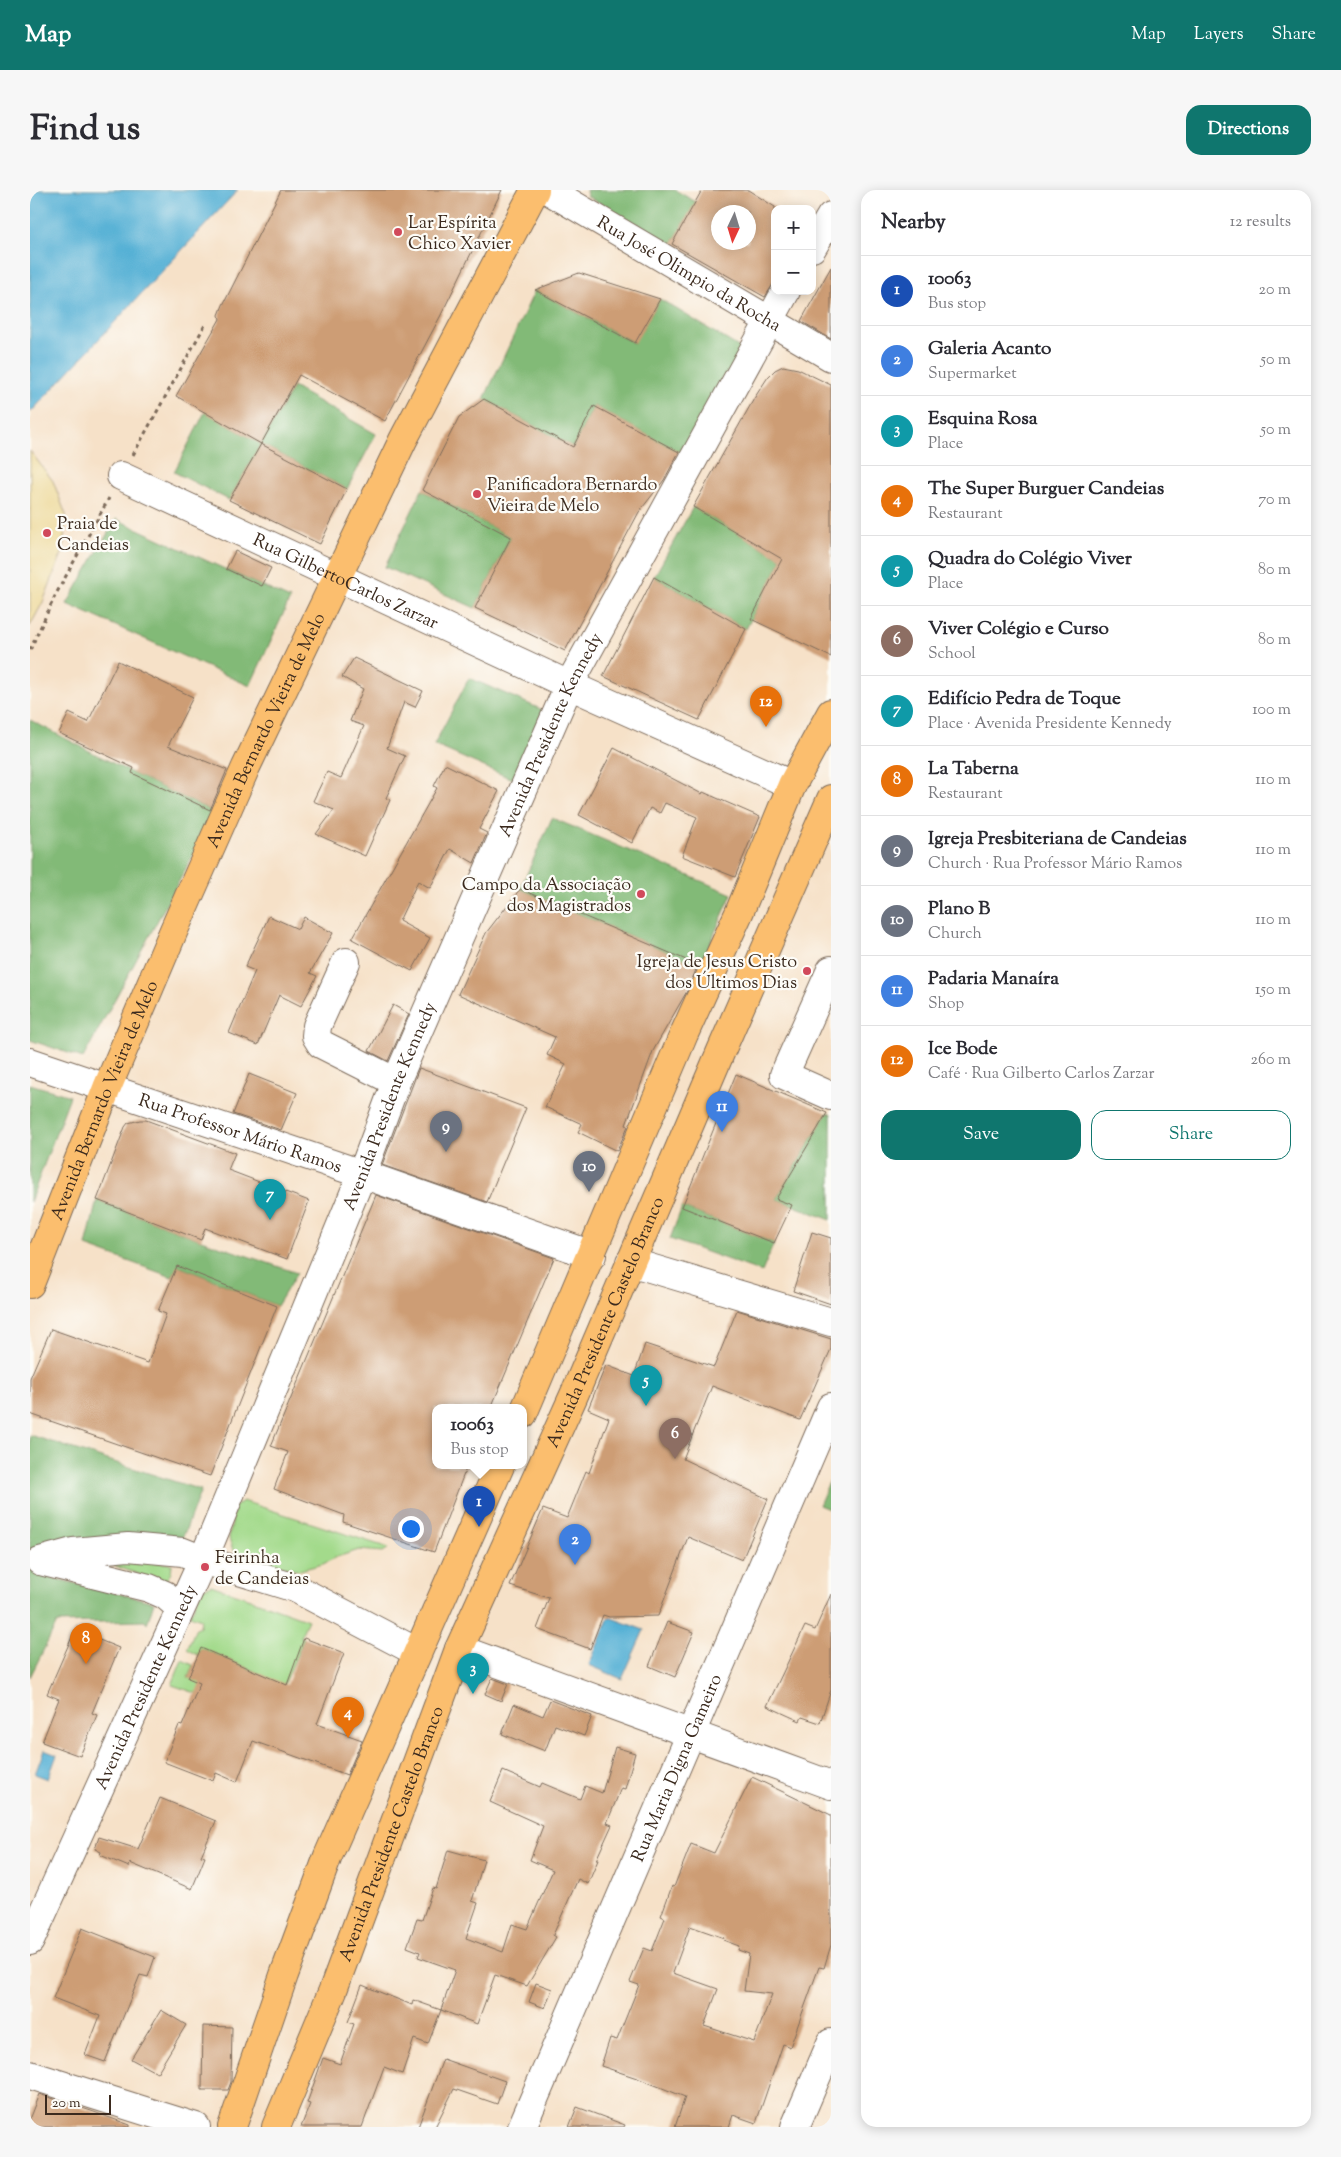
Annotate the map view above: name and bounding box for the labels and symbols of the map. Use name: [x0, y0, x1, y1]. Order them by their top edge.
north arrow: [711, 205, 756, 250]
place label: Lar Espírita Chico Xavier: [408, 211, 511, 258]
street label: Rua José Olimpio da Rocha: [591, 211, 785, 340]
marker: Lar Espírita Chico Xavier: [392, 226, 404, 238]
place label: Panificadora Bernardo Vieira de Melo: [487, 473, 658, 520]
marker: Panificadora Bernardo Vieira de Melo: [471, 488, 483, 500]
place label: Praia de Candeias: [57, 512, 129, 559]
marker: Praia de Candeias: [41, 527, 53, 539]
street label: Rua GilbertoCarlos Zarzar: [248, 528, 442, 637]
street label: Avenida Bernardo Vieira de Melo: [201, 609, 333, 853]
street label: Avenida Presidente Kennedy: [493, 629, 610, 842]
pin: 12: [750, 686, 782, 727]
place label: Campo da Associação dos Magistrados: [462, 873, 631, 920]
marker: Campo da Associação dos Magistrados: [635, 888, 647, 900]
place label: Igreja de Jesus Cristo dos Últimos Dias: [637, 950, 797, 997]
marker: Igreja de Jesus Cristo dos Últimos Dias: [801, 965, 813, 977]
street label: Avenida Bernardo Vieira de Melo: [45, 977, 166, 1225]
street label: Avenida Presidente Kennedy: [337, 999, 444, 1215]
street label: Rua Professor Mário Ramos: [135, 1088, 345, 1181]
pin: 11: [706, 1091, 738, 1132]
pin: 9: [430, 1111, 462, 1152]
pin: 10: [573, 1151, 605, 1192]
pin: 7: [254, 1179, 286, 1220]
street label: Avenida Presidente Castelo Branco: [541, 1193, 672, 1452]
pin: 5: [630, 1365, 662, 1406]
pin: 6: [659, 1418, 691, 1459]
pin: 1: [463, 1486, 495, 1527]
your location: [398, 1516, 424, 1542]
pin: 2: [559, 1524, 591, 1565]
place label: Feirinha de Candeias: [215, 1546, 309, 1593]
marker: Feirinha de Candeias: [199, 1561, 211, 1573]
street label: Avenida Presidente Kennedy: [89, 1581, 205, 1794]
pin: 8: [70, 1623, 102, 1664]
pin: 3: [457, 1653, 489, 1694]
street label: Rua Maria Digna Gameiro: [626, 1670, 730, 1867]
pin: 4: [332, 1697, 364, 1738]
street label: Avenida Presidente Castelo Branco: [333, 1703, 452, 1966]
scale bar: [45, 2092, 111, 2115]

